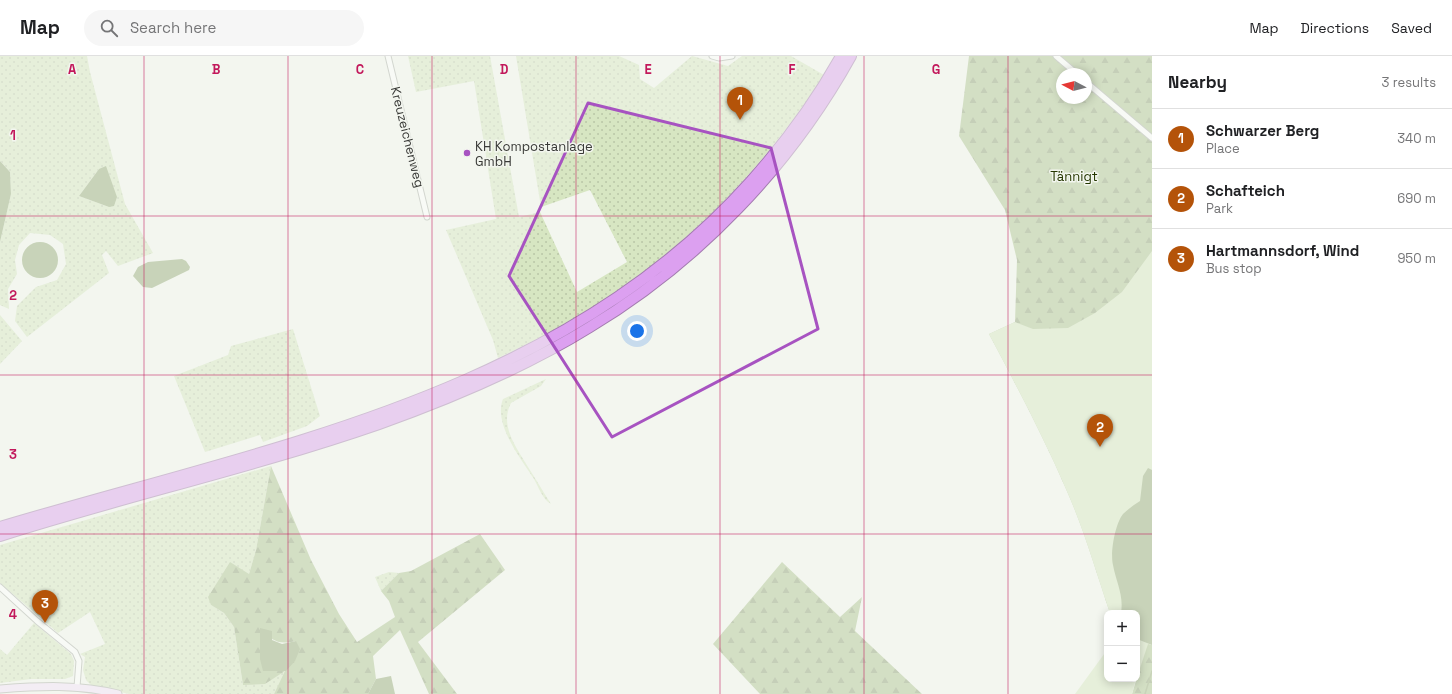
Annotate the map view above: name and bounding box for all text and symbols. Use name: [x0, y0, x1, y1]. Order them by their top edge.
search box: [84, 10, 364, 46]
text: Map: [20, 15, 60, 40]
icon: search: [98, 17, 120, 39]
text: Search here: [130, 18, 216, 37]
text: Map: [1249, 19, 1279, 37]
text: Directions: [1301, 19, 1369, 37]
text: Saved: [1391, 19, 1432, 37]
text: A: [68, 61, 77, 78]
text: B: [212, 61, 221, 78]
text: C: [356, 61, 364, 78]
text: D: [500, 61, 509, 78]
text: E: [644, 61, 652, 78]
text: F: [789, 61, 796, 78]
text: G: [932, 61, 940, 78]
north arrow: [1056, 68, 1092, 104]
text: Nearby: [1168, 71, 1227, 93]
text: 3 results: [1382, 74, 1436, 91]
street label: Kreuzeichenweg: [387, 85, 428, 189]
pin: 1: [727, 87, 753, 120]
text: Schwarzer Berg: [1206, 121, 1319, 140]
text: 1: [10, 127, 16, 144]
text: 1: [1178, 130, 1184, 147]
text: 340 m: [1397, 130, 1436, 147]
place label: KH Kompostanlage GmbH: [475, 138, 593, 170]
text: Place: [1206, 140, 1240, 157]
marker: KH Kompostanlage GmbH: [462, 148, 472, 158]
park label: Tännigt: [1050, 168, 1098, 185]
text: Schafteich: [1206, 181, 1285, 200]
text: 2: [1177, 190, 1185, 207]
text: 690 m: [1397, 190, 1436, 207]
text: Park: [1206, 200, 1233, 217]
text: Hartmannsdorf, Wind: [1206, 241, 1359, 260]
text: 3: [1177, 250, 1185, 267]
text: 950 m: [1397, 250, 1436, 267]
text: Bus stop: [1206, 260, 1262, 277]
text: 2: [9, 287, 17, 304]
your location: [627, 321, 647, 341]
pin: 2: [1087, 414, 1113, 447]
text: 3: [9, 446, 17, 463]
pin: 3: [32, 590, 58, 623]
text: 4: [9, 606, 17, 623]
map controls: [1104, 610, 1140, 682]
button: +: [1104, 610, 1140, 646]
button: −: [1104, 646, 1140, 682]

